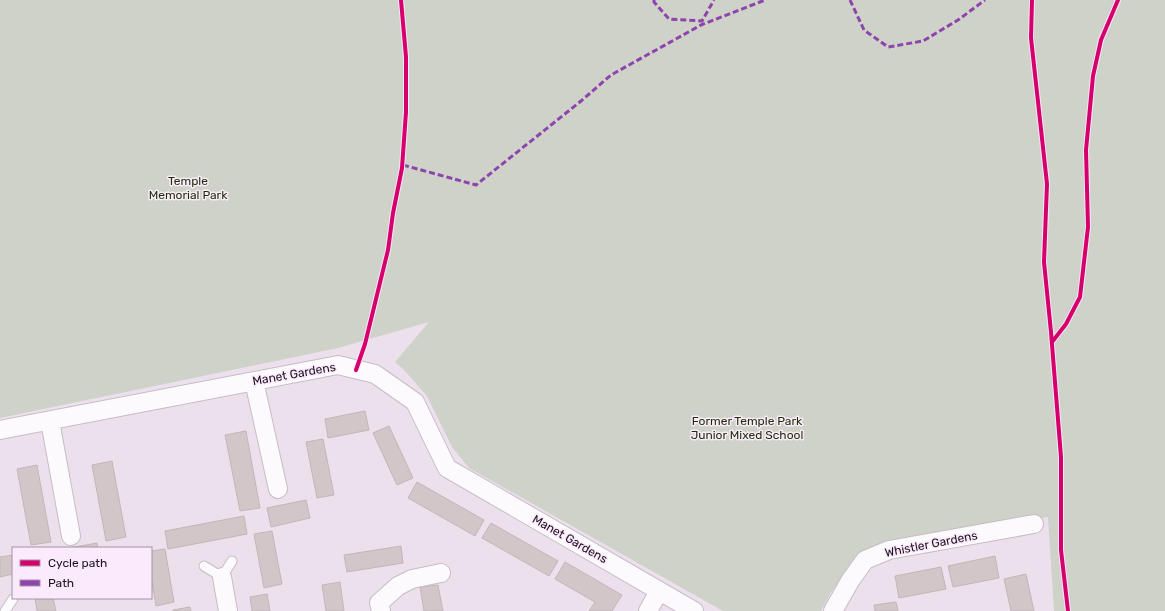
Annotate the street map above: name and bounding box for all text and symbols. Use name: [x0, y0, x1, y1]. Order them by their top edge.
park label: Temple Memorial Park: [149, 174, 228, 202]
street label: Manet Gardens: [251, 360, 337, 388]
park label: Former Temple Park Junior Mixed School: [691, 414, 803, 442]
street label: Manet Gardens: [530, 512, 610, 566]
street label: Whistler Gardens: [884, 528, 978, 560]
legend: [12, 547, 152, 599]
text: Cycle path: [48, 556, 107, 570]
text: Path: [48, 576, 74, 590]

